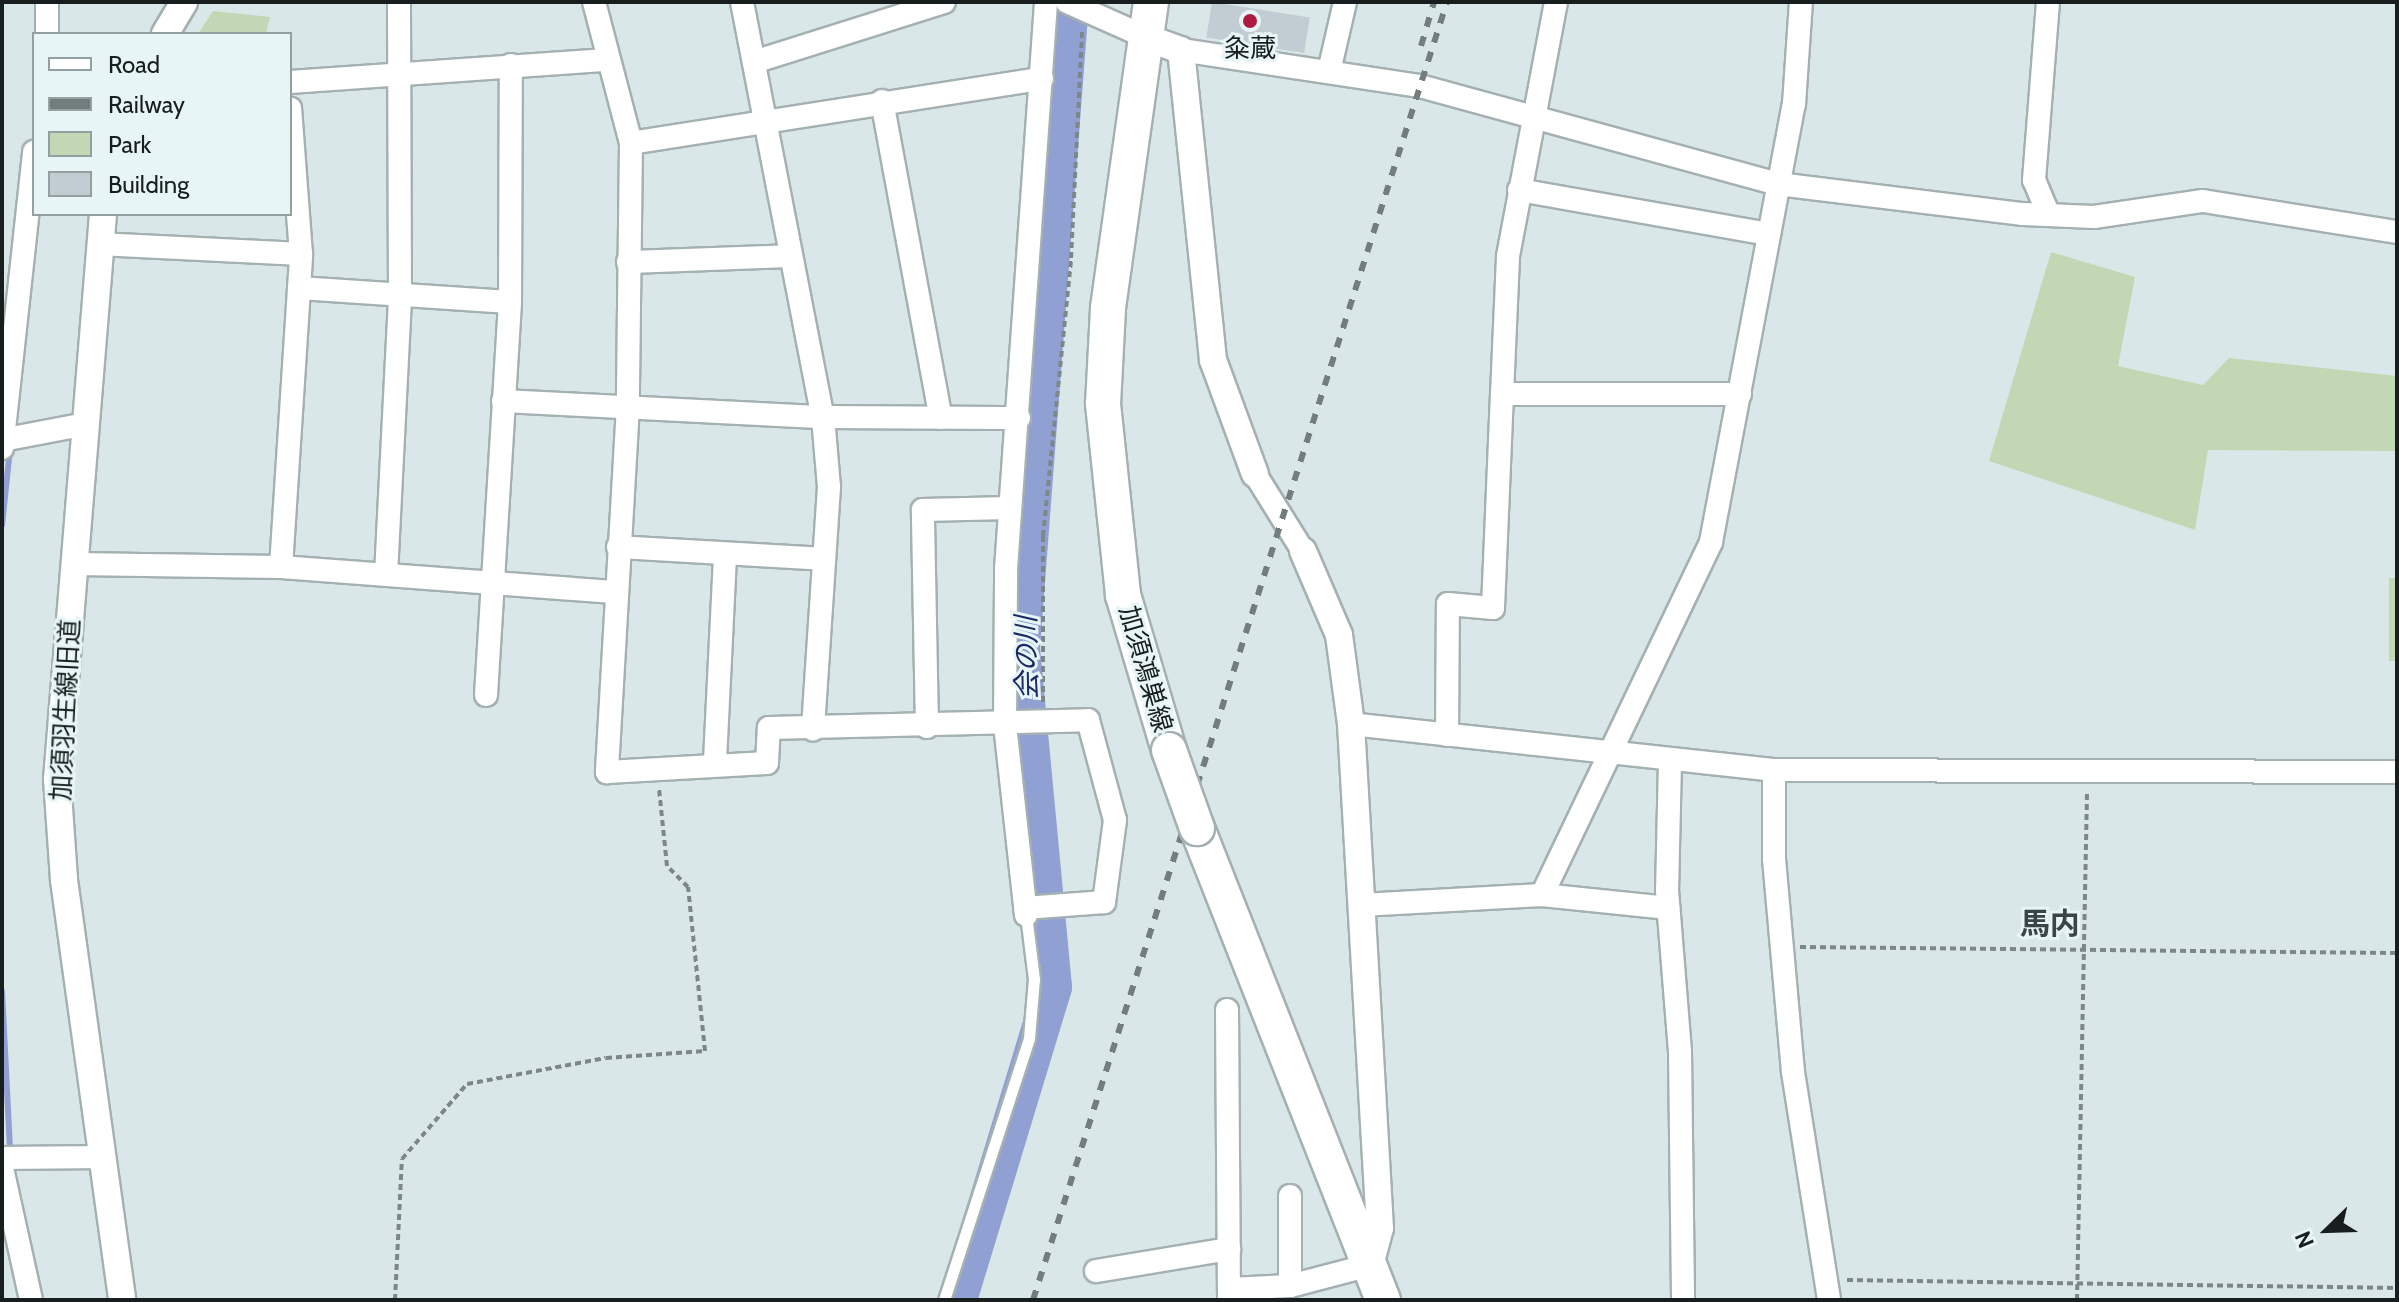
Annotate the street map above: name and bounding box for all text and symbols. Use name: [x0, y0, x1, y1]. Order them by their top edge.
marker: 粂蔵: [1241, 12, 1259, 30]
legend: [32, 32, 292, 216]
place label: 粂蔵: [1224, 33, 1276, 65]
text: Road: [108, 50, 160, 79]
text: Railway: [108, 90, 185, 119]
text: Park: [108, 130, 151, 159]
text: Building: [108, 170, 189, 199]
street label: 加須鴻巣線: [1112, 602, 1178, 736]
water label: 会の川: [1008, 616, 1044, 700]
street label: 加須羽生線旧道: [46, 618, 86, 802]
district label: 馬内: [2020, 906, 2080, 942]
north arrow: [2287, 1190, 2367, 1270]
text: N: [2289, 1227, 2320, 1252]

